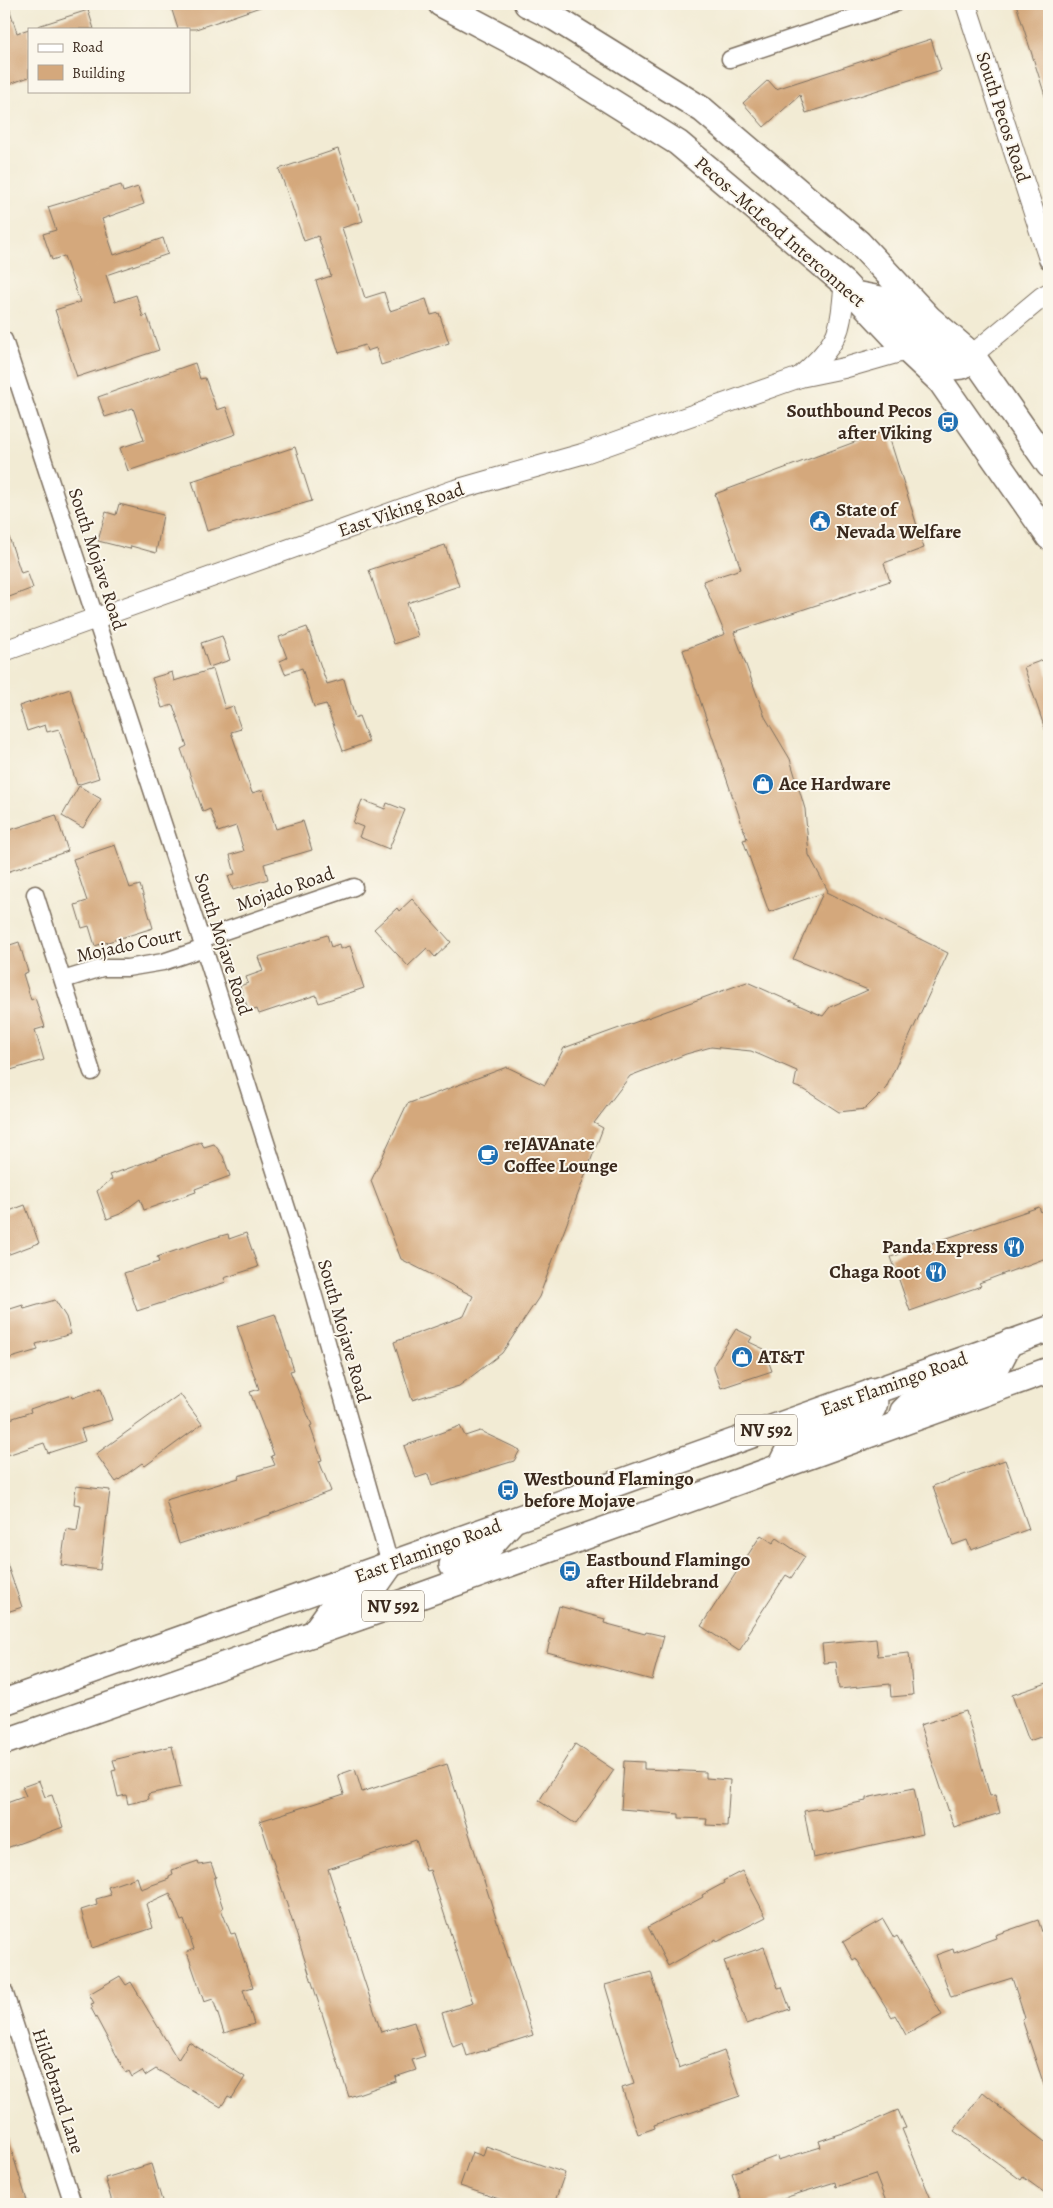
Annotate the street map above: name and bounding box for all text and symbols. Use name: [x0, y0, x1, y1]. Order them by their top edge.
legend: [28, 28, 190, 92]
text: Road: [72, 37, 104, 57]
street label: South Pecos Road: [970, 48, 1037, 186]
text: Building: [72, 63, 125, 83]
street label: Pecos–McLeod Interconnect: [689, 150, 871, 314]
place label: Southbound Pecos after Viking: [787, 398, 932, 446]
bus stop icon: Southbound Pecos after Viking: [936, 410, 960, 434]
street label: East Viking Road: [335, 476, 468, 544]
street label: South Mojave Road: [62, 485, 132, 634]
place label: State of Nevada Welfare: [836, 497, 962, 545]
public building icon: State of Nevada Welfare: [808, 509, 832, 533]
place label: Ace Hardware: [778, 771, 891, 797]
shop icon: Ace Hardware: [751, 772, 775, 796]
street label: Mojado Road: [233, 860, 338, 918]
street label: South Mojave Road: [188, 870, 258, 1019]
street label: Mojado Court: [74, 921, 184, 969]
place label: reJAVAnate Coffee Lounge: [504, 1131, 618, 1179]
cafe icon: reJAVAnate Coffee Lounge: [476, 1143, 500, 1167]
place label: Panda Express: [882, 1234, 998, 1260]
restaurant icon: Panda Express: [1002, 1235, 1026, 1259]
street label: South Mojave Road: [311, 1256, 377, 1406]
place label: Chaga Root: [829, 1259, 921, 1285]
restaurant icon: Chaga Root: [924, 1260, 948, 1284]
place label: AT&T: [757, 1344, 805, 1370]
shop icon: AT&T: [730, 1345, 754, 1369]
street label: East Flamingo Road: [817, 1345, 972, 1423]
road number: NV 592: [735, 1414, 797, 1446]
place label: Westbound Flamingo before Mojave: [523, 1466, 694, 1514]
bus stop icon: Westbound Flamingo before Mojave: [496, 1478, 520, 1502]
street label: East Flamingo Road: [351, 1512, 506, 1590]
place label: Eastbound Flamingo after Hildebrand: [586, 1547, 751, 1595]
bus stop icon: Eastbound Flamingo after Hildebrand: [558, 1559, 582, 1583]
road number: NV 592: [362, 1590, 424, 1622]
street label: Hildebrand Lane: [26, 2025, 90, 2157]

